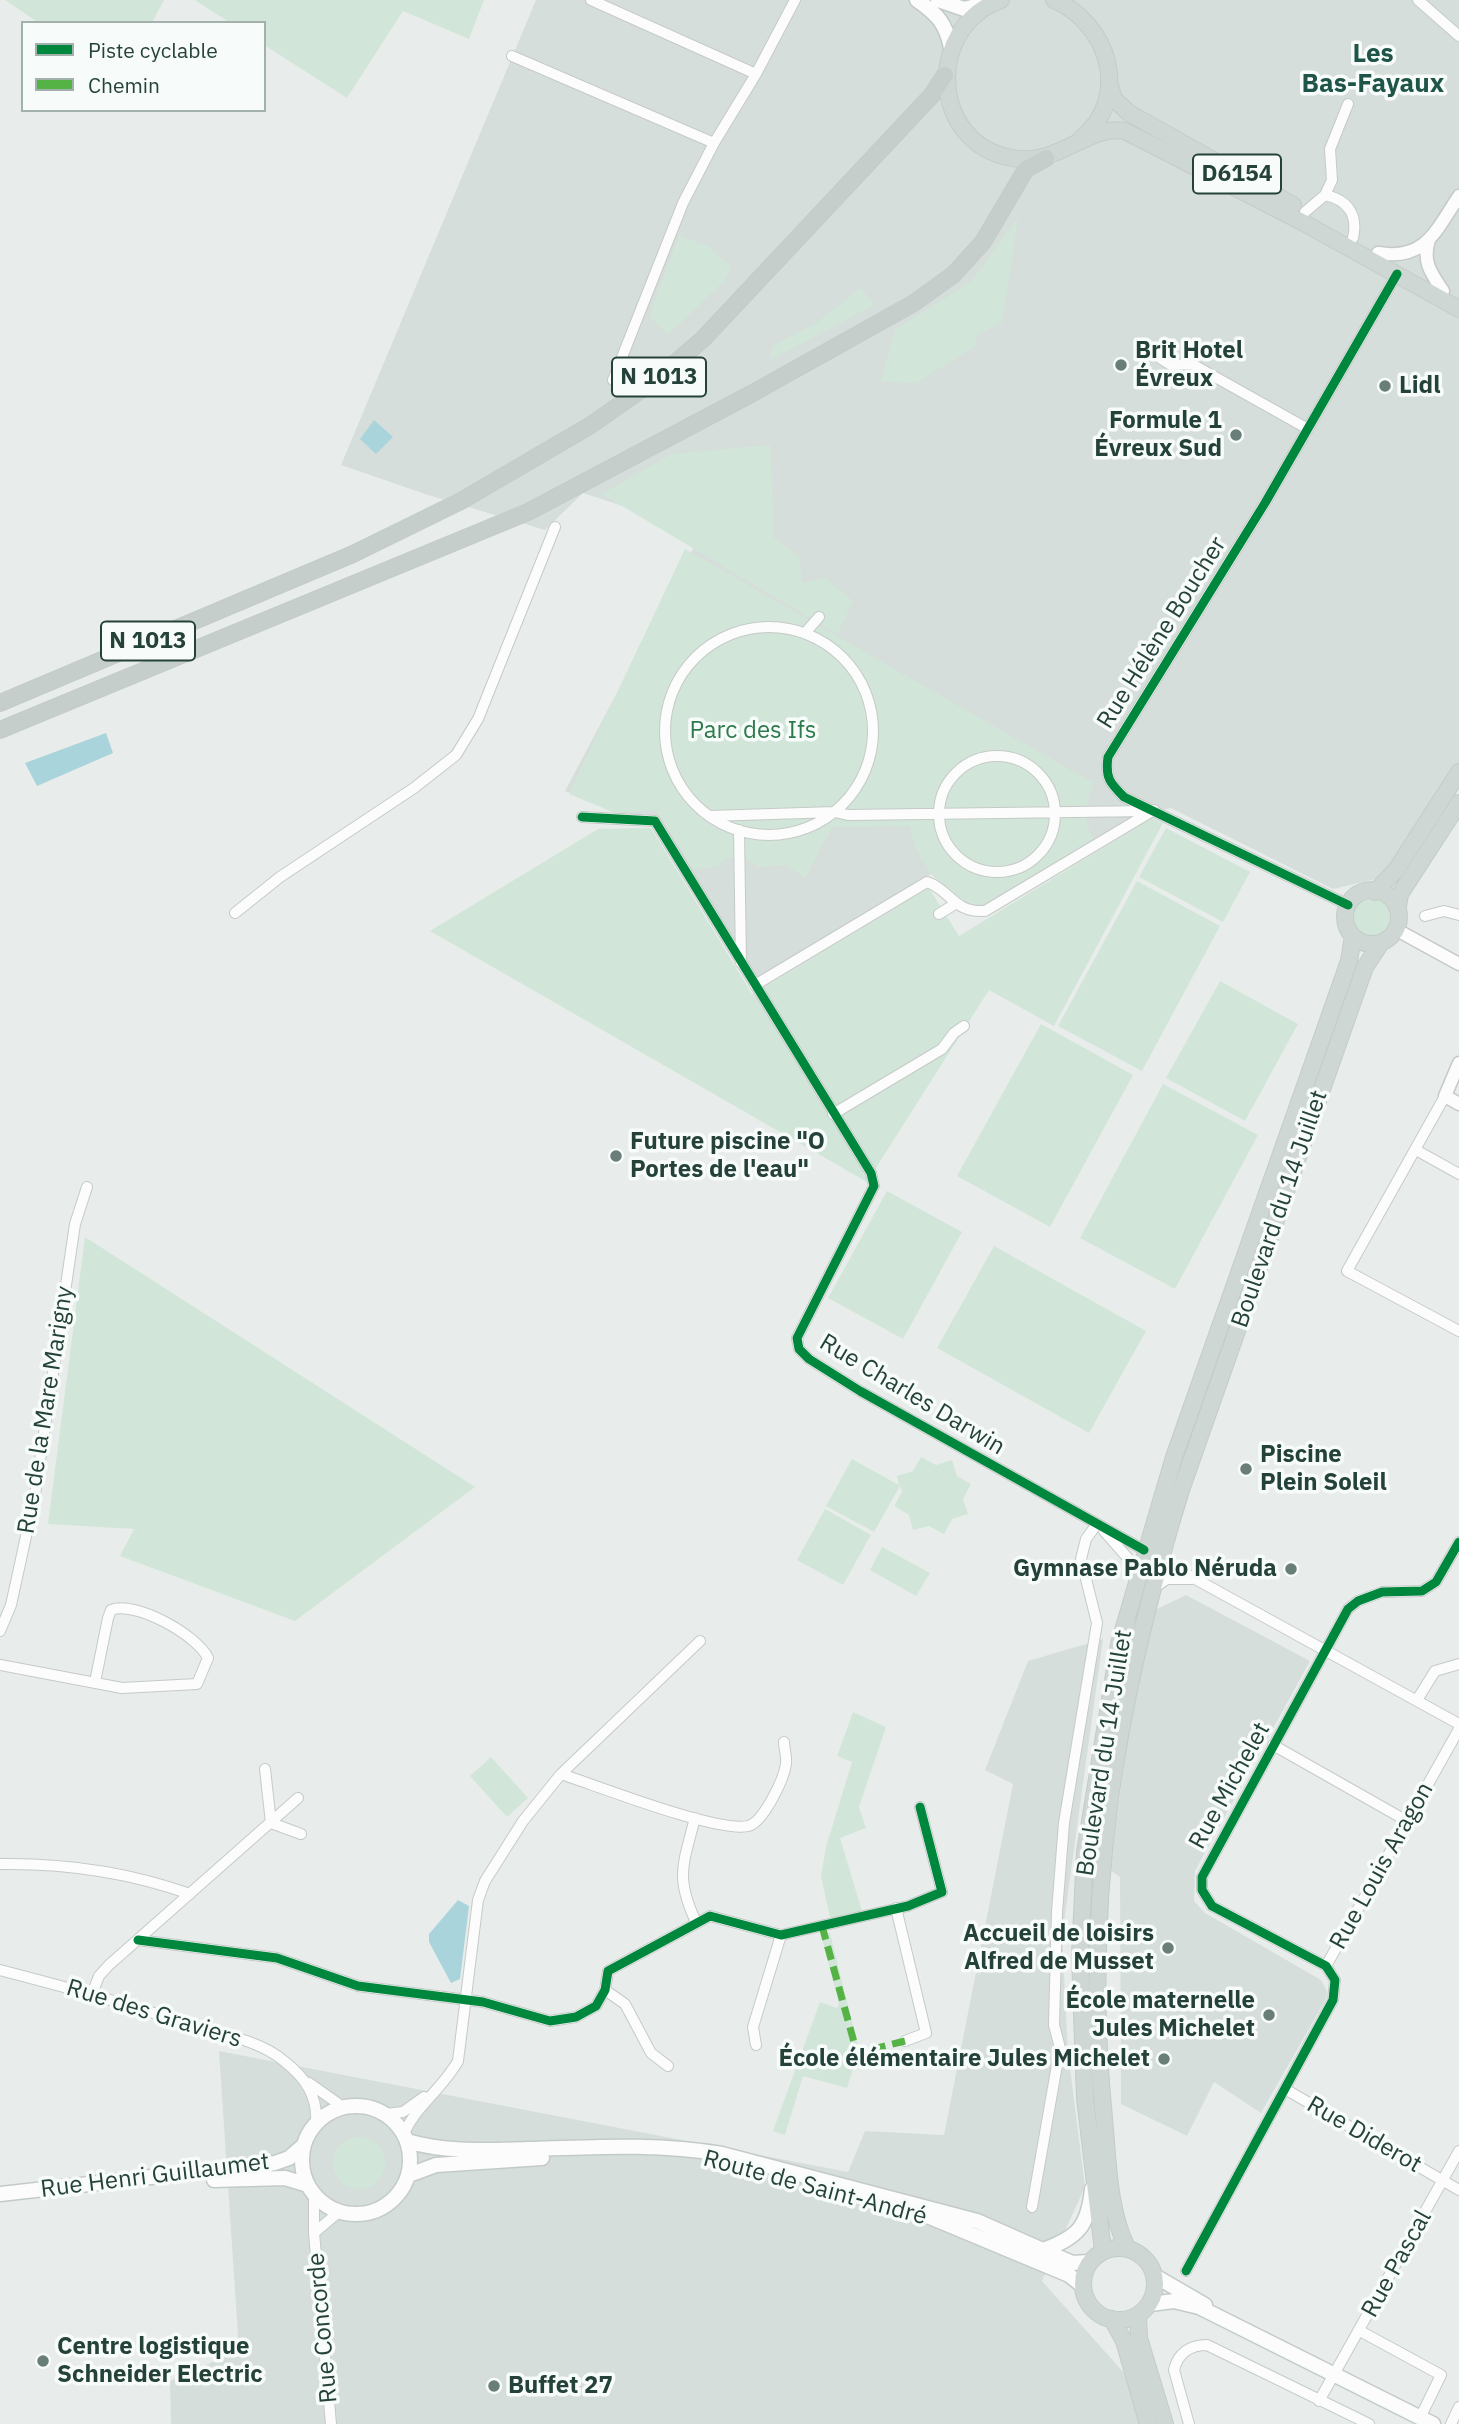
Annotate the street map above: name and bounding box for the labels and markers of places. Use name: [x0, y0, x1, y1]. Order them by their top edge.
place label: Brit Hotel Évreux: [1135, 337, 1243, 393]
marker: Brit Hotel Évreux: [1113, 357, 1129, 373]
place label: Lidl: [1399, 372, 1440, 400]
marker: Lidl: [1377, 378, 1393, 394]
place label: Formule 1 Évreux Sud: [1094, 407, 1222, 463]
marker: Formule 1 Évreux Sud: [1228, 427, 1244, 443]
place label: Future piscine "O Portes de l'eau": [630, 1128, 825, 1184]
marker: Future piscine "O Portes de l'eau": [608, 1148, 624, 1164]
place label: Piscine Plein Soleil: [1260, 1441, 1387, 1497]
marker: Piscine Plein Soleil: [1238, 1461, 1254, 1477]
place label: Gymnase Pablo Néruda: [1013, 1555, 1277, 1583]
marker: Gymnase Pablo Néruda: [1283, 1561, 1299, 1577]
place label: Accueil de loisirs Alfred de Musset: [963, 1920, 1154, 1976]
marker: Accueil de loisirs Alfred de Musset: [1160, 1940, 1176, 1956]
place label: École maternelle Jules Michelet: [1066, 1987, 1255, 2043]
marker: École maternelle Jules Michelet: [1261, 2007, 1277, 2023]
place label: École élémentaire Jules Michelet: [779, 2045, 1150, 2073]
marker: École élémentaire Jules Michelet: [1156, 2051, 1172, 2067]
place label: Centre logistique Schneider Electric: [57, 2333, 263, 2389]
marker: Centre logistique Schneider Electric: [35, 2353, 51, 2369]
place label: Buffet 27: [508, 2372, 613, 2400]
marker: Buffet 27: [486, 2378, 502, 2394]

